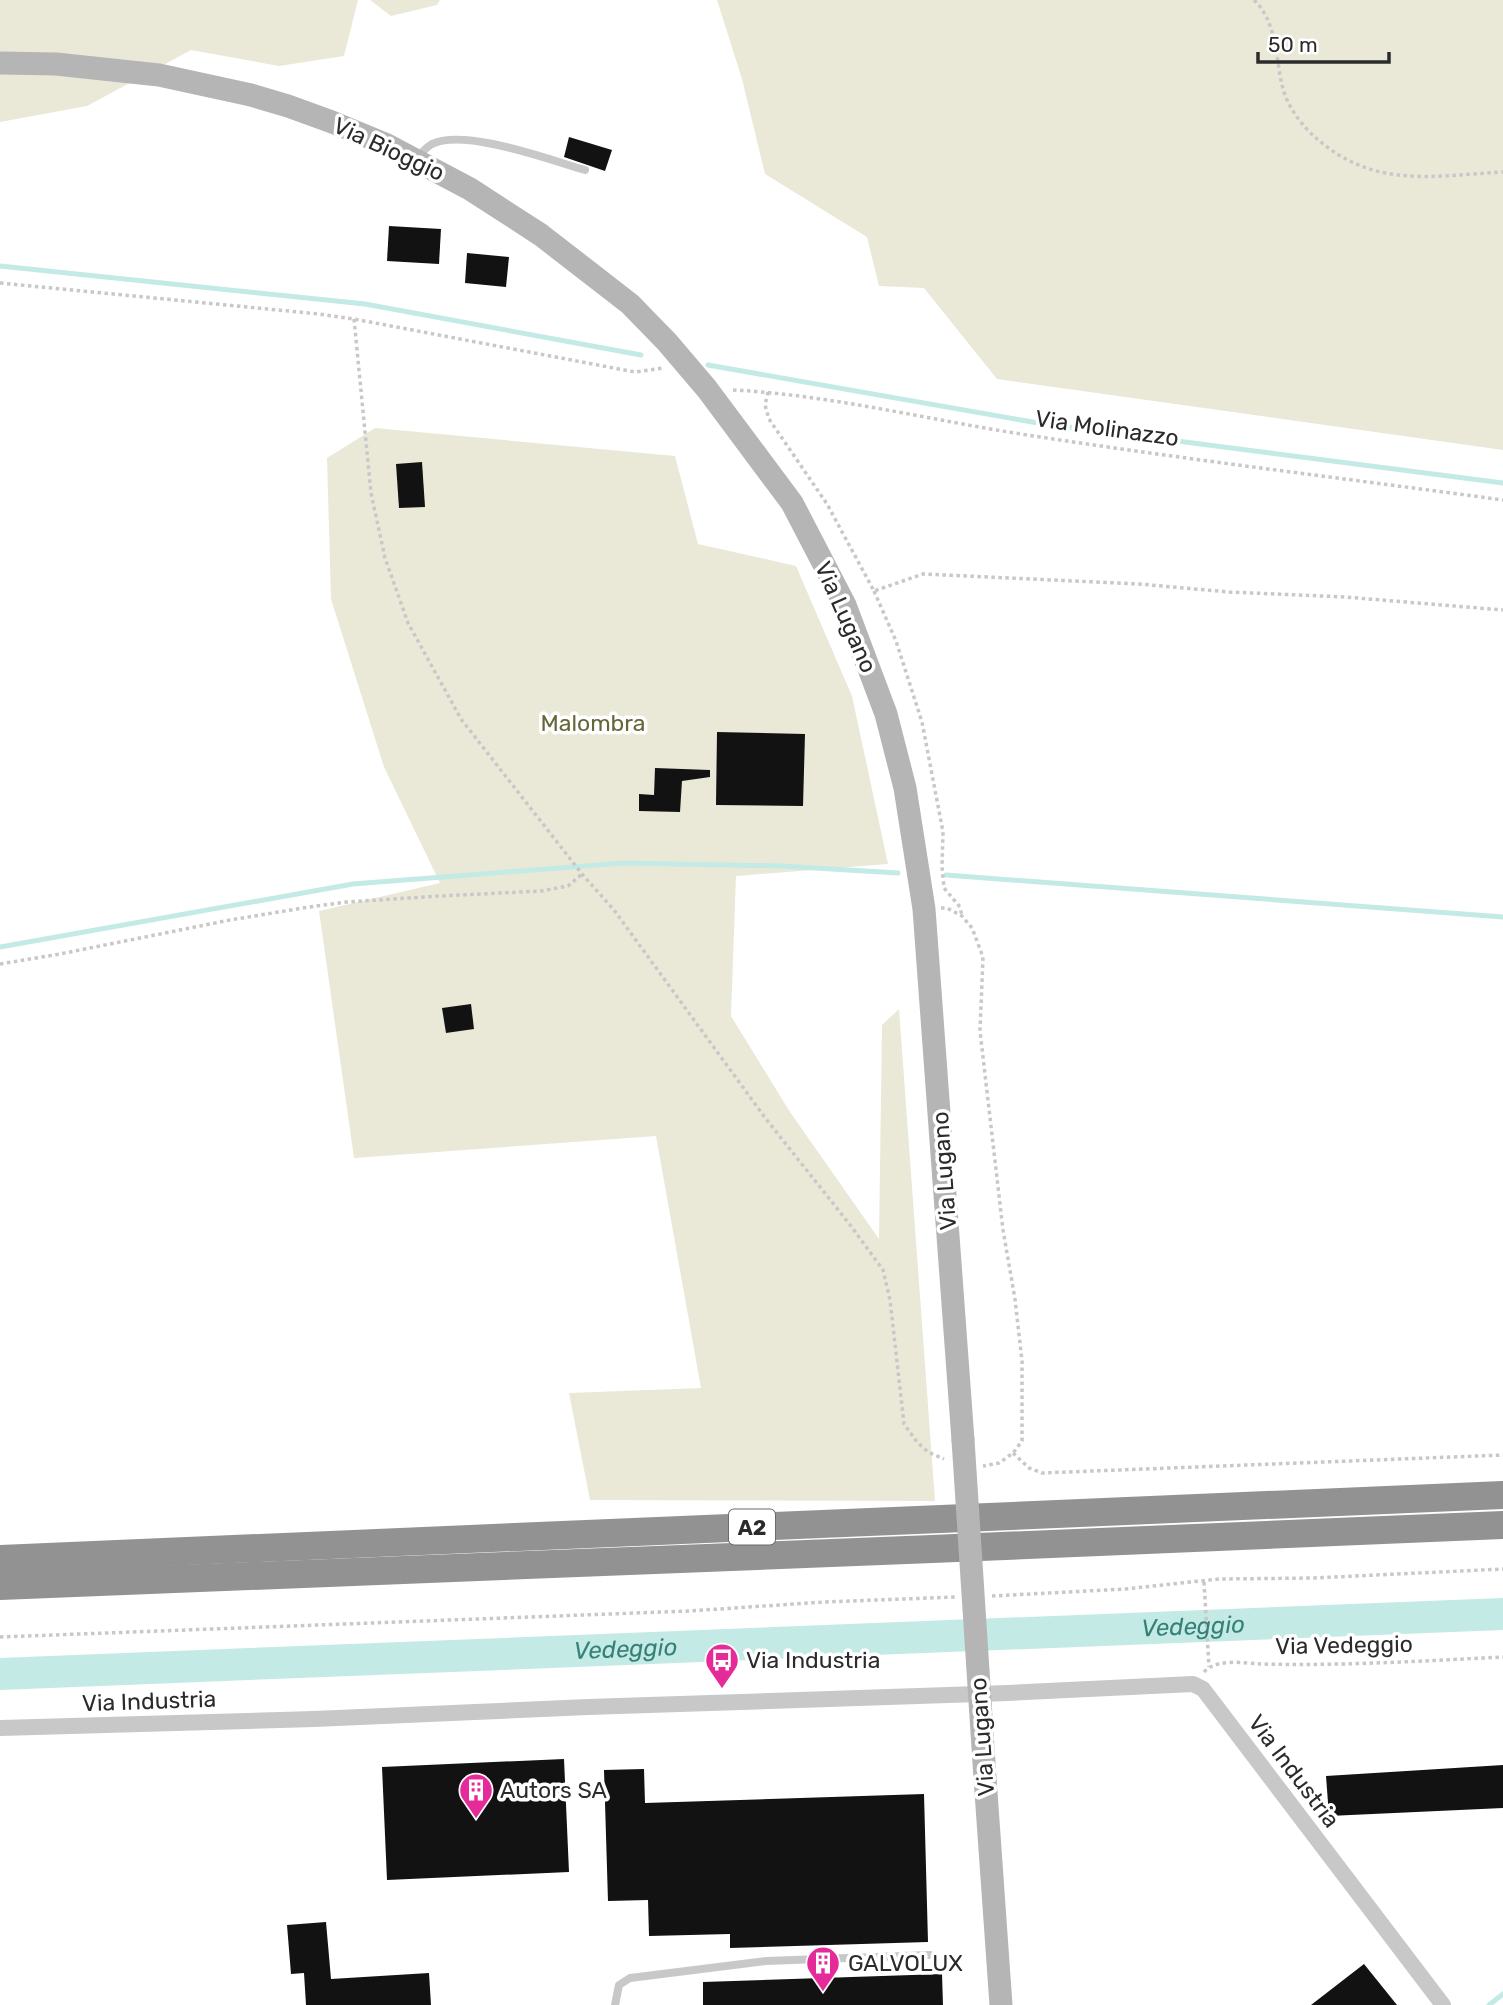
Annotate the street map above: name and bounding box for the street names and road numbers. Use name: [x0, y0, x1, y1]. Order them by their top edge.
street label: Via Bioggio: [329, 111, 449, 187]
street label: Via Molinazzo: [1033, 404, 1181, 452]
street label: Via Lugano: [809, 557, 883, 677]
street label: Via Lugano: [926, 1111, 962, 1231]
road number: A2: [729, 1510, 775, 1544]
street label: Via Vedeggio: [1275, 1630, 1413, 1660]
street label: Via Lugano: [964, 1677, 1000, 1797]
street label: Via Industria: [81, 1685, 217, 1717]
street label: Via Industria: [1242, 1709, 1346, 1833]

